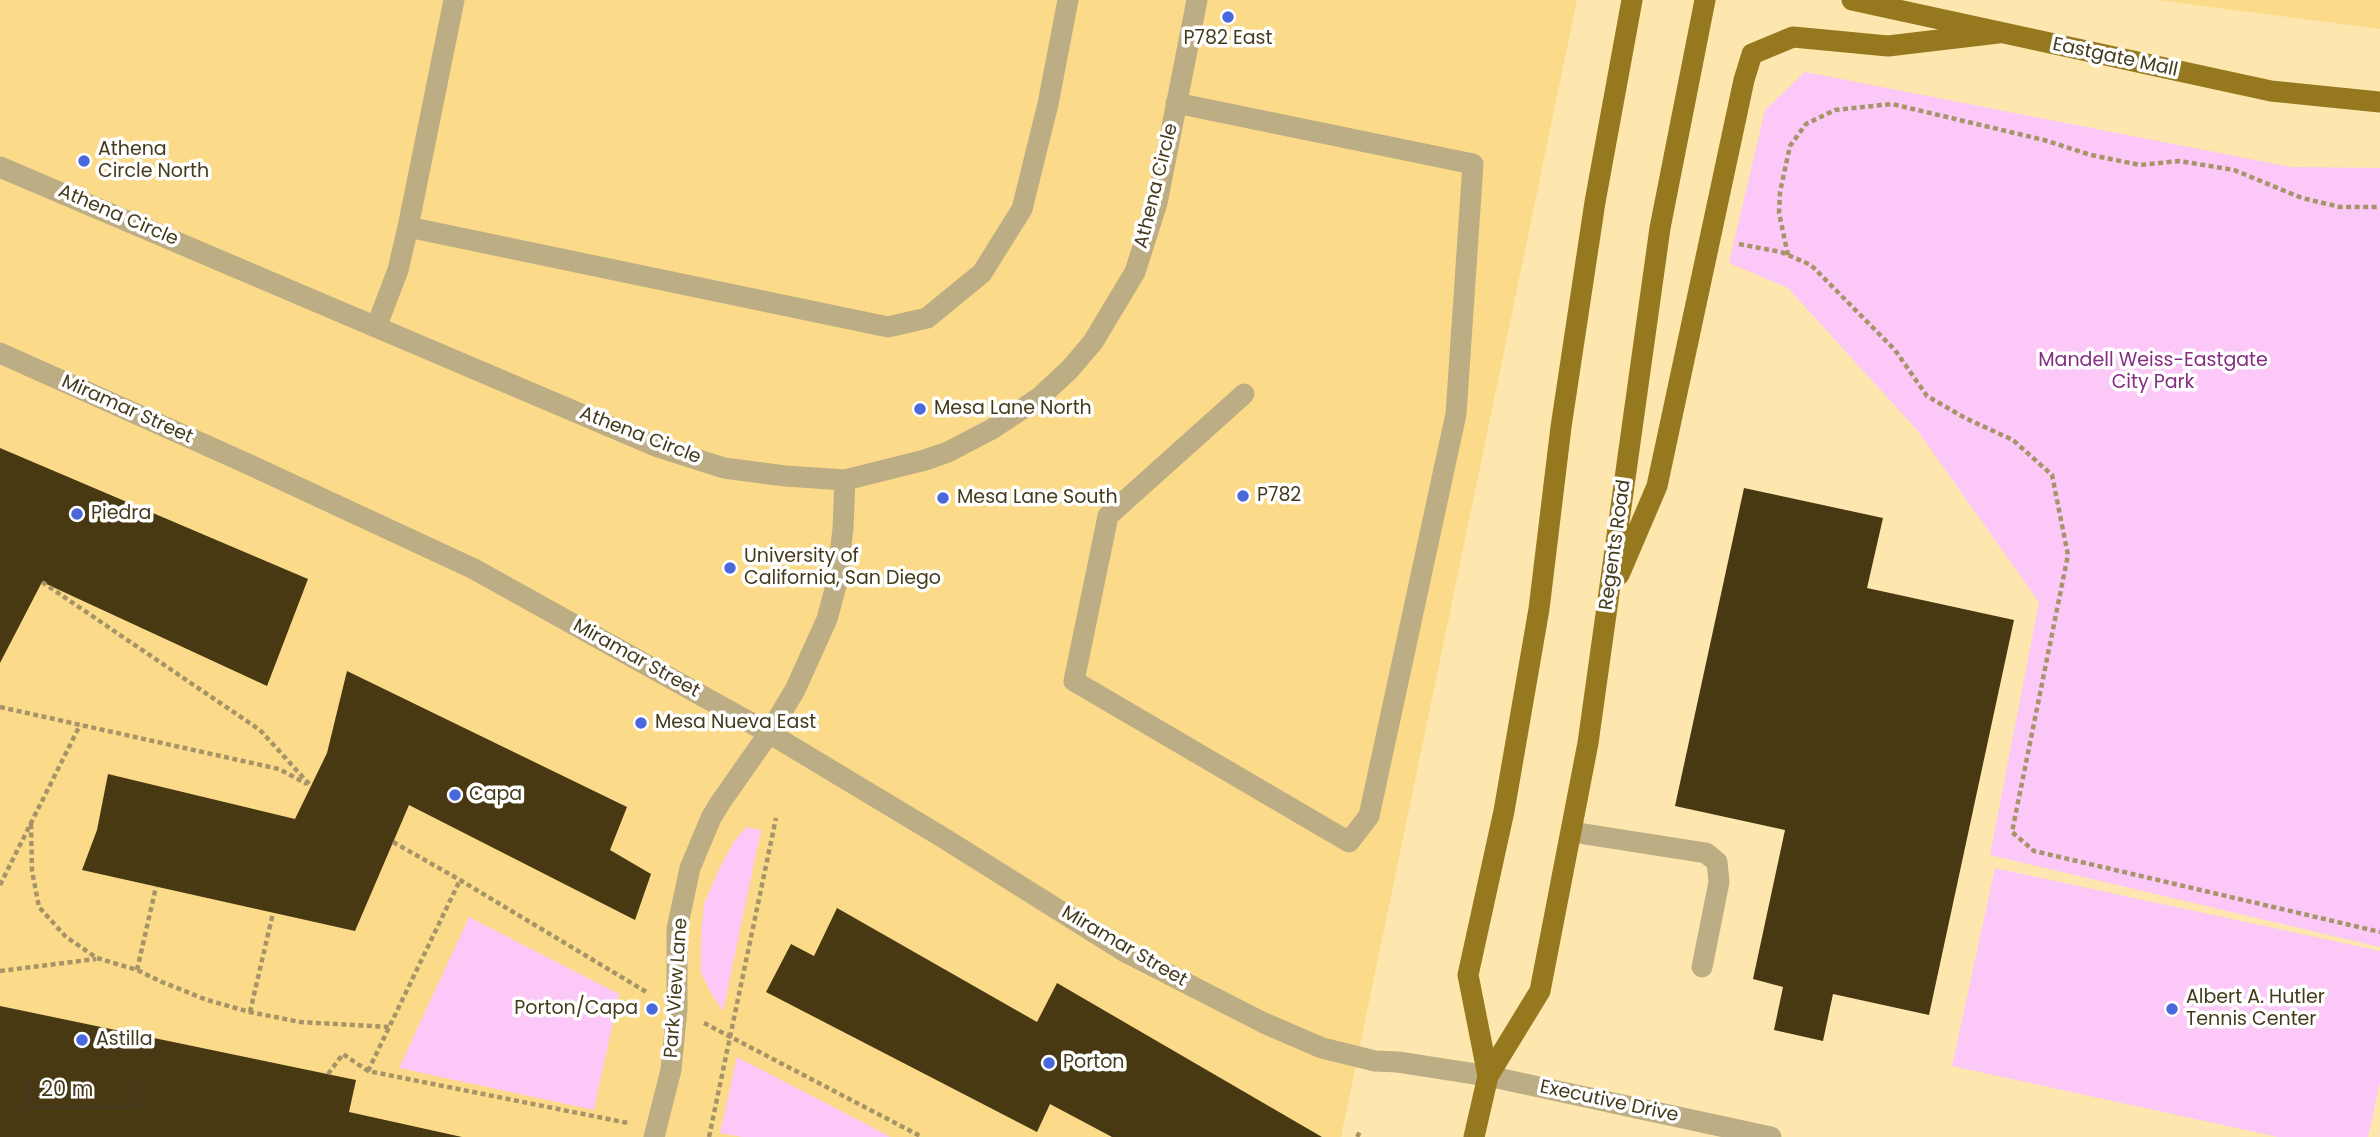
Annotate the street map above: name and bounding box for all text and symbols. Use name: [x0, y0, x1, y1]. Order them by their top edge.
marker: P782 East: [1220, 9, 1236, 25]
place label: P782 East: [1184, 28, 1272, 50]
street label: Eastgate Mall: [2050, 34, 2180, 82]
street label: Athena Circle: [1130, 121, 1184, 251]
place label: Athena Circle North: [98, 139, 209, 183]
marker: Athena Circle North: [76, 153, 92, 169]
street label: Athena Circle: [55, 180, 181, 252]
park label: Mandell Weiss-Eastgate City Park: [2038, 350, 2268, 394]
street label: Miramar Street: [58, 371, 196, 449]
place label: Mesa Lane North: [934, 398, 1092, 420]
marker: Mesa Lane North: [912, 401, 928, 417]
street label: Athena Circle: [576, 402, 704, 470]
street label: Regents Road: [1596, 478, 1636, 612]
place label: P782: [1257, 485, 1301, 507]
place label: Mesa Lane South: [957, 487, 1118, 509]
marker: P782: [1235, 488, 1251, 504]
marker: Mesa Lane South: [935, 490, 951, 506]
place label: Piedra: [91, 503, 151, 525]
marker: Piedra: [69, 506, 85, 522]
place label: University of California, San Diego: [744, 546, 941, 590]
marker: University of California, San Diego: [722, 560, 738, 576]
street label: Miramar Street: [569, 615, 703, 703]
place label: Mesa Nueva East: [655, 712, 816, 734]
marker: Mesa Nueva East: [633, 715, 649, 731]
place label: Capa: [469, 784, 522, 806]
marker: Capa: [447, 787, 463, 803]
street label: Miramar Street: [1057, 902, 1191, 992]
street label: Park View Lane: [661, 917, 693, 1059]
place label: Albert A. Hutler Tennis Center: [2186, 987, 2325, 1031]
place label: Porton/Capa: [514, 998, 638, 1020]
marker: Porton/Capa: [644, 1001, 660, 1017]
marker: Albert A. Hutler Tennis Center: [2164, 1001, 2180, 1017]
place label: Astilla: [96, 1029, 153, 1051]
marker: Astilla: [74, 1032, 90, 1048]
place label: Porton: [1063, 1052, 1124, 1074]
marker: Porton: [1041, 1055, 1057, 1071]
scale bar: [32, 1064, 149, 1108]
text: 20 m: [41, 1074, 94, 1103]
street label: Executive Drive: [1538, 1076, 1680, 1128]

